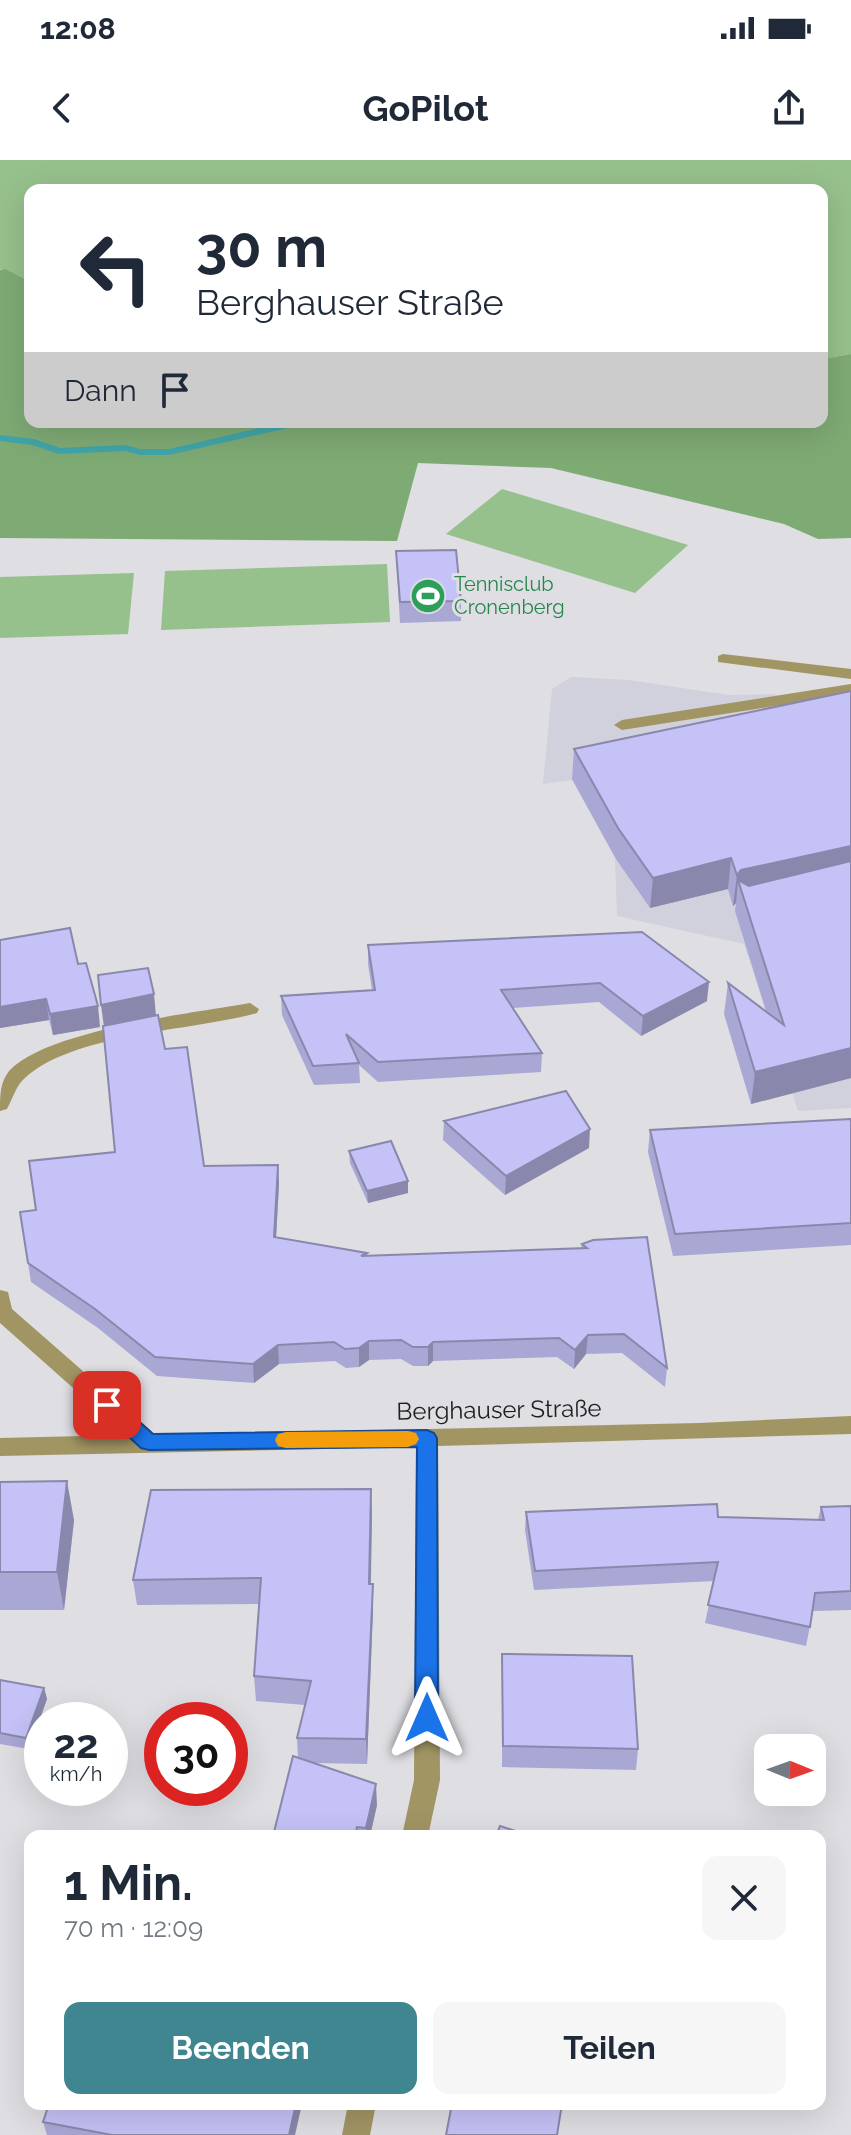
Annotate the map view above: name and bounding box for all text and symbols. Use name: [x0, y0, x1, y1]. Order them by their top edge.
text: 12:08: [40, 11, 116, 46]
icon: back: [40, 86, 84, 130]
icon: share: [767, 86, 811, 130]
text: GoPilot: [363, 87, 488, 129]
text: 30 m: [196, 214, 327, 280]
icon: left: [64, 216, 168, 320]
text: Berghauser Straße: [196, 281, 504, 323]
icon: arrive: [153, 368, 197, 412]
text: Dann: [64, 373, 137, 408]
place label: Tennisclub Cronenberg: [454, 572, 565, 619]
sports icon: Tennisclub Cronenberg: [409, 577, 447, 615]
pin: [73, 1371, 141, 1439]
icon: arrive: [85, 1383, 129, 1427]
street label: Berghauser Straße: [396, 1393, 602, 1426]
position arrow: [385, 1676, 469, 1760]
speed limit sign: 30: [144, 1702, 248, 1806]
text: 22: [53, 1720, 99, 1767]
north arrow: [754, 1734, 826, 1806]
map controls: [754, 1734, 826, 1806]
text: km/h: [50, 1762, 102, 1786]
text: 1 Min.: [64, 1855, 193, 1911]
button: close: [702, 1856, 786, 1940]
text: 70 m · 12:09: [64, 1913, 203, 1943]
button: Beenden: [64, 2002, 417, 2094]
button: Teilen: [433, 2002, 786, 2094]

